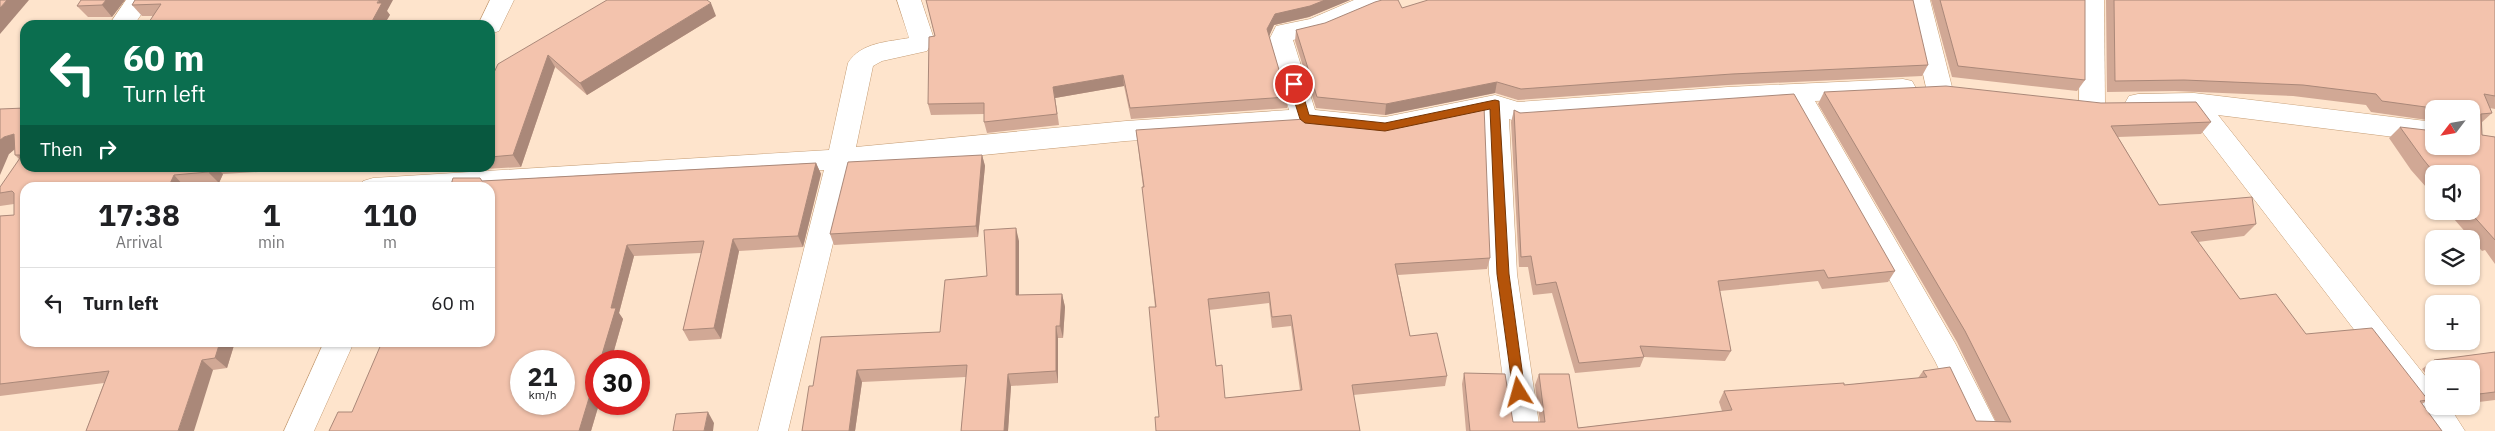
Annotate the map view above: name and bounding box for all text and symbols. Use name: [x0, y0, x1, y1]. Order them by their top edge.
text: 60 m: [123, 35, 205, 81]
icon: left: [40, 40, 105, 105]
pin: [1273, 63, 1315, 105]
icon: arrive: [1280, 70, 1308, 98]
text: Turn left: [123, 79, 206, 108]
north arrow: [2425, 100, 2480, 155]
map controls: [2425, 100, 2480, 415]
icon: right: [93, 135, 121, 163]
text: Then: [40, 137, 83, 161]
button: sound: [2425, 165, 2480, 220]
text: 17:38: [98, 195, 180, 234]
text: 1: [262, 195, 280, 234]
text: 110: [363, 195, 417, 234]
button: layers: [2425, 230, 2480, 285]
text: Arrival: [116, 232, 162, 252]
text: min: [258, 232, 285, 252]
text: m: [383, 232, 397, 252]
icon: left: [40, 289, 68, 317]
text: Turn left: [83, 291, 159, 315]
text: 60 m: [431, 291, 475, 315]
button: +: [2425, 295, 2480, 350]
speed limit sign: 30: [585, 350, 650, 415]
text: 21: [527, 360, 558, 393]
button: −: [2425, 360, 2480, 415]
position arrow: [1492, 365, 1544, 417]
text: km/h: [528, 387, 557, 402]

